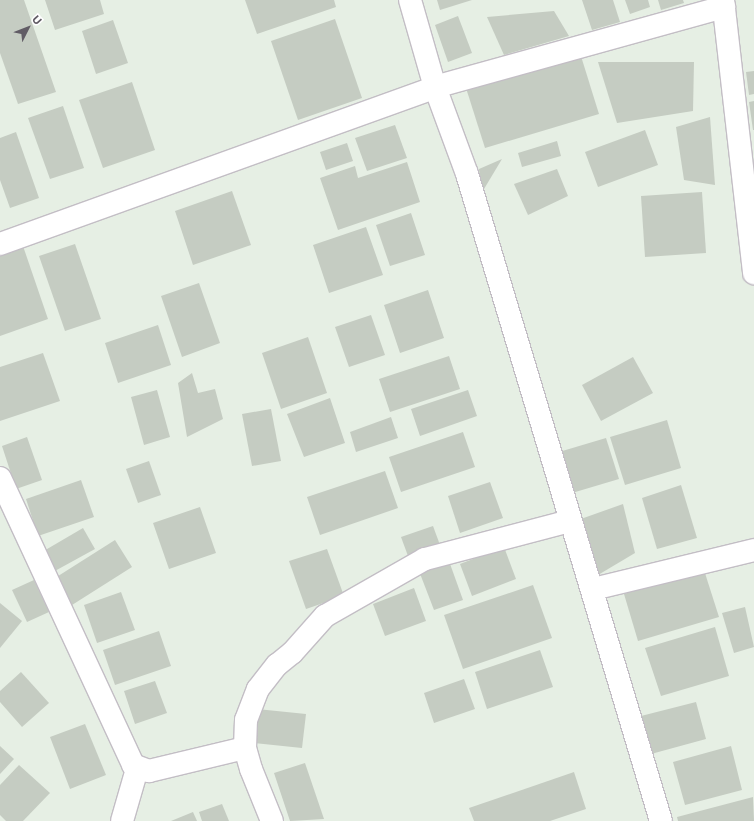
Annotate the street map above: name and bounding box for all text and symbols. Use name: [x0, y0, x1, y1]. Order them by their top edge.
north arrow: [8, 8, 48, 48]
text: U: [29, 12, 46, 28]

